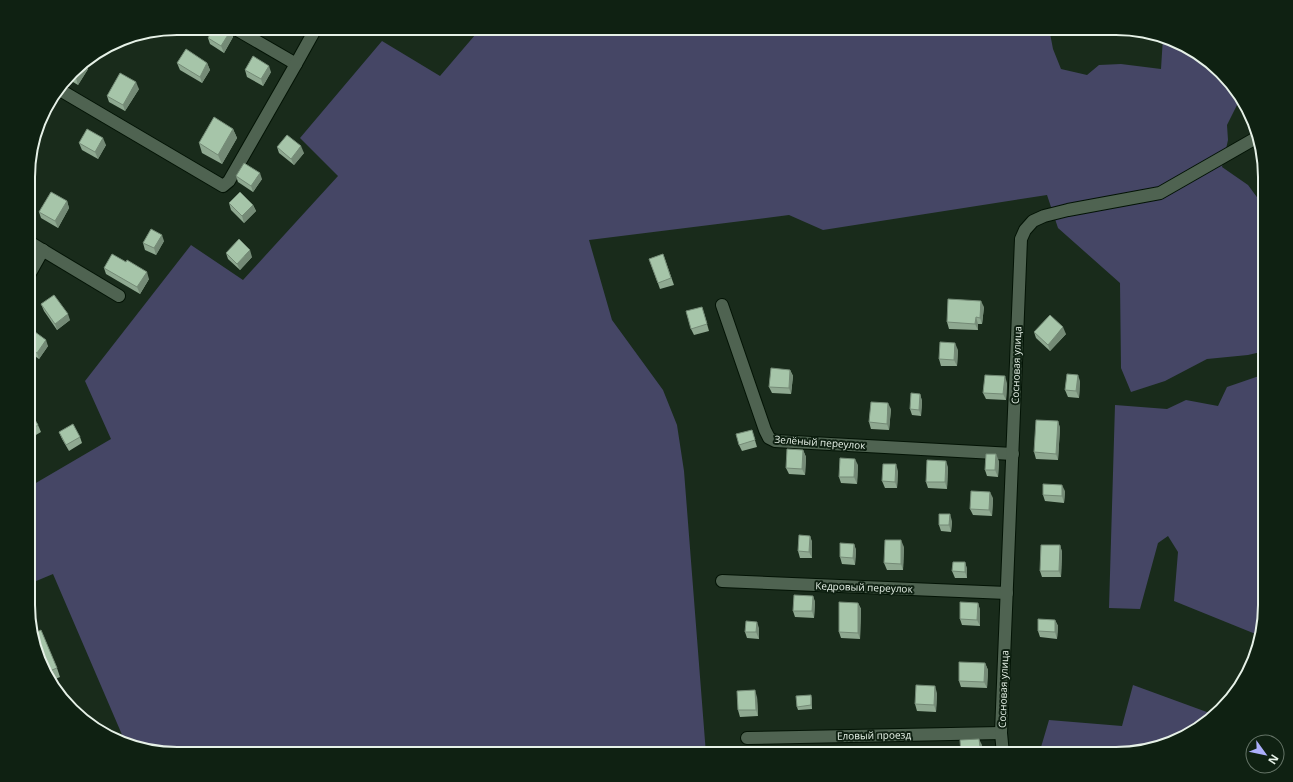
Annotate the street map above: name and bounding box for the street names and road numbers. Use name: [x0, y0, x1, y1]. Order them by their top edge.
street label: Сосновая улица: [1008, 326, 1024, 404]
street label: Зелёный переулок: [774, 432, 867, 452]
street label: Кедровый переулок: [815, 578, 914, 596]
street label: Сосновая улица: [995, 650, 1011, 728]
street label: Еловый проезд: [837, 727, 911, 743]

